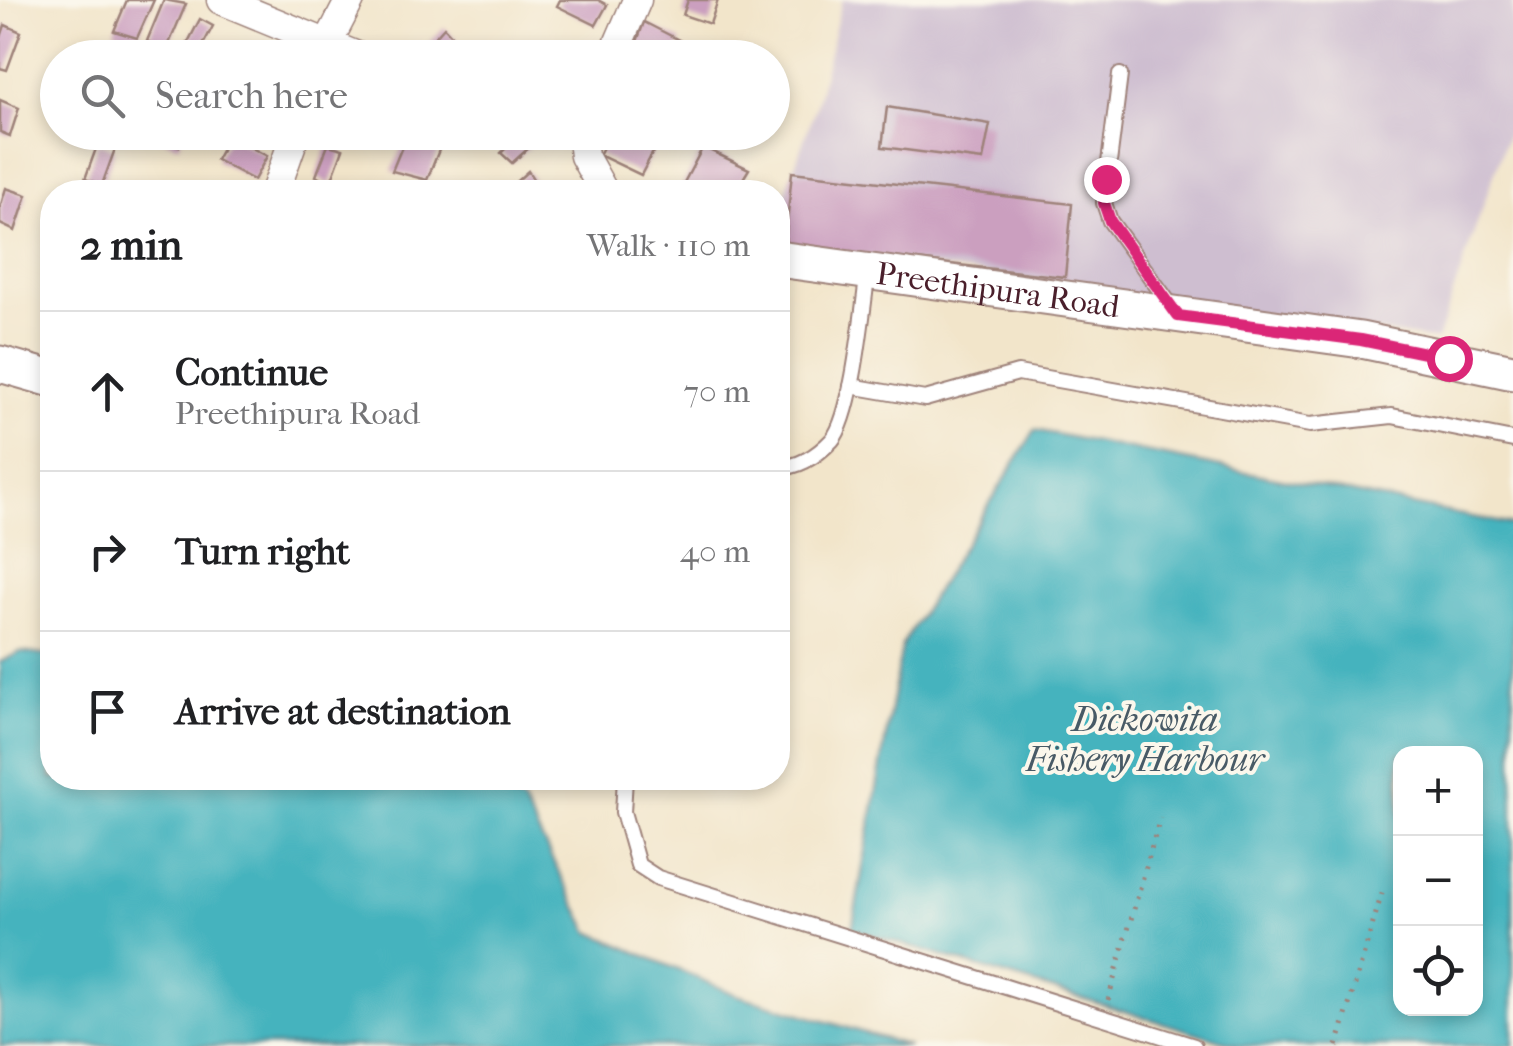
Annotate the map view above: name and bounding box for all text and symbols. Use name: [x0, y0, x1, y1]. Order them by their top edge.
search box: [40, 40, 790, 150]
icon: search: [75, 68, 130, 123]
text: Search here: [155, 73, 348, 118]
route end: [1084, 157, 1130, 203]
text: 2 min: [80, 221, 182, 270]
text: Walk · 110 m: [587, 227, 750, 264]
street label: Preethipura Road: [874, 255, 1122, 325]
route start: [1427, 336, 1473, 382]
text: Continue: [175, 350, 328, 395]
icon: ahead: [80, 364, 135, 419]
text: 70 m: [684, 373, 750, 410]
text: Preethipura Road: [175, 395, 420, 432]
icon: right: [80, 524, 135, 579]
text: Turn right: [175, 529, 350, 574]
text: 40 m: [680, 533, 750, 570]
icon: arrive: [80, 684, 135, 739]
text: Arrive at destination: [175, 689, 511, 734]
water label: Dickowita Fishery Harbour: [1025, 699, 1266, 780]
map controls: [1393, 746, 1483, 1016]
button: +: [1393, 746, 1483, 836]
button: −: [1393, 836, 1483, 926]
button: locate: [1393, 926, 1483, 1016]

